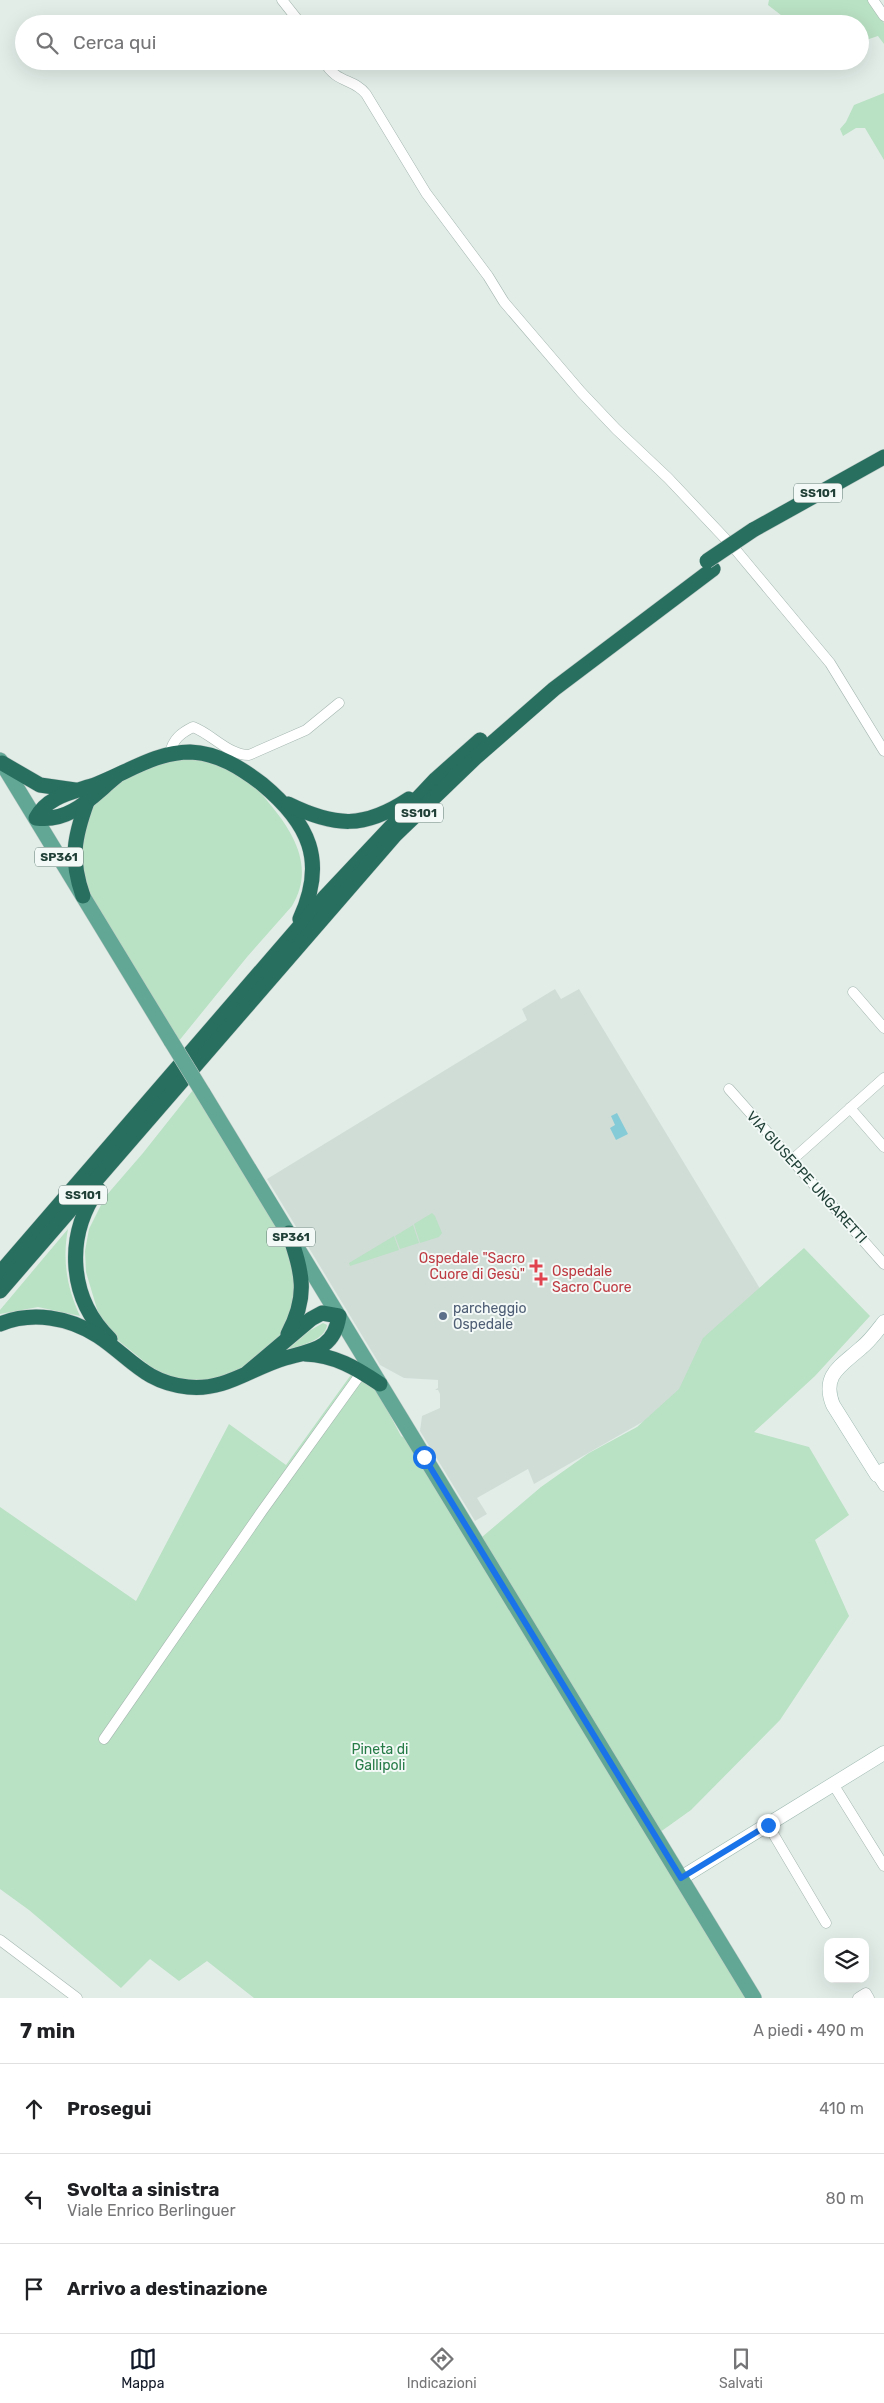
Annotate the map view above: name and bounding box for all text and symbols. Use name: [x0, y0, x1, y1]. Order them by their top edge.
search box: [15, 15, 869, 70]
icon: search: [33, 29, 61, 57]
text: Cerca qui: [73, 31, 156, 54]
road number: SS101: [794, 483, 842, 502]
road number: SS101: [395, 804, 443, 822]
road number: SP361: [35, 848, 83, 866]
street label: VIA GIUSEPPE UNGARETTI: [743, 1108, 870, 1247]
road number: SS101: [59, 1186, 107, 1204]
road number: SP361: [267, 1228, 315, 1246]
place label: Ospedale "Sacro Cuore di Gesù": [419, 1250, 525, 1283]
marker: Ospedale "Sacro Cuore di Gesù": [529, 1259, 543, 1273]
place label: Ospedale Sacro Cuore: [552, 1263, 632, 1296]
marker: Ospedale Sacro Cuore: [534, 1272, 548, 1286]
place label: parcheggio Ospedale: [453, 1300, 527, 1333]
marker: parcheggio Ospedale: [437, 1310, 449, 1322]
route start: [413, 1446, 436, 1469]
park label: Pineta di Gallipoli: [351, 1741, 409, 1774]
route end: [757, 1814, 780, 1837]
map controls: [824, 1938, 869, 1983]
button: layers: [824, 1938, 869, 1983]
text: 7 min: [20, 2018, 75, 2043]
text: A piedi · 490 m: [753, 2021, 864, 2040]
icon: ahead: [20, 2095, 48, 2123]
text: Prosegui: [67, 2097, 151, 2120]
text: 410 m: [819, 2099, 864, 2118]
text: Svolta a sinistra: [67, 2178, 220, 2201]
icon: left: [20, 2185, 48, 2213]
text: 80 m: [826, 2189, 864, 2208]
text: Viale Enrico Berlinguer: [67, 2201, 236, 2220]
icon: arrive: [20, 2275, 48, 2303]
text: Arrivo a destinazione: [67, 2277, 268, 2300]
tab: Mappa: [121, 2345, 164, 2392]
tab: Indicazioni: [407, 2345, 477, 2392]
tab: Salvati: [719, 2345, 763, 2392]

